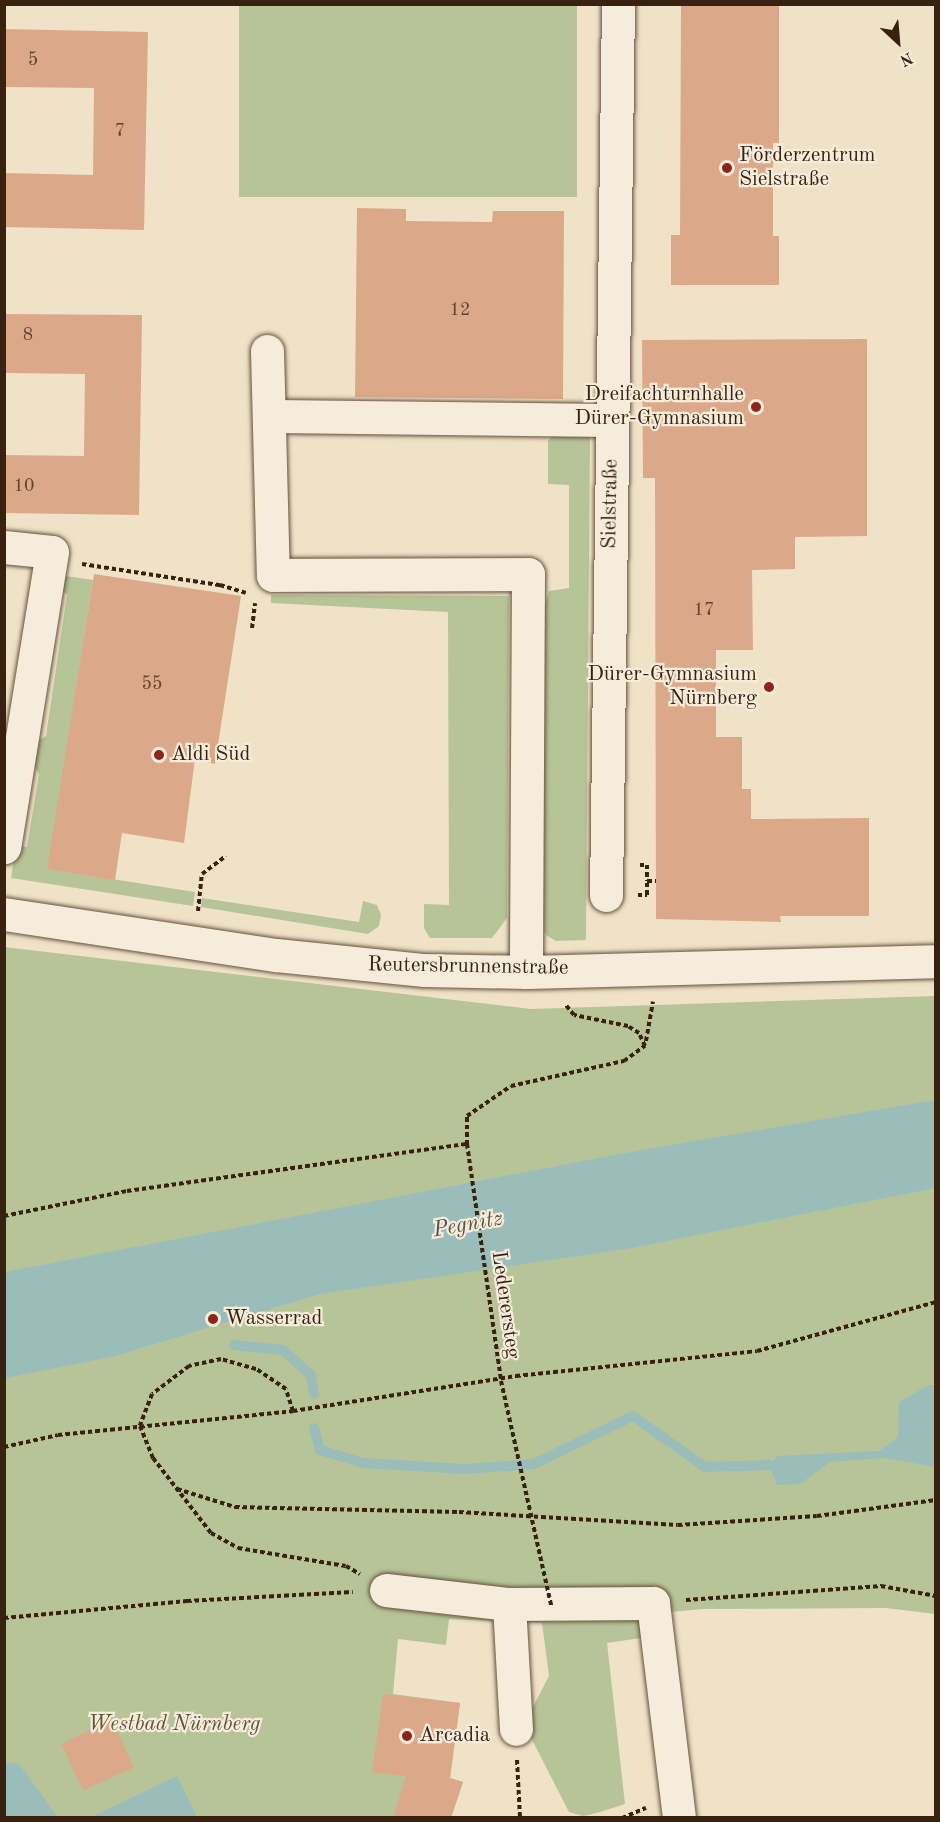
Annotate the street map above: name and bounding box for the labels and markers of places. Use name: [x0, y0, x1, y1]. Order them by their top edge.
place label: Förderzentrum Sielstraße: [739, 143, 876, 193]
marker: Förderzentrum Sielstraße: [720, 161, 734, 175]
place label: Dreifachturnhalle Dürer-Gymnasium: [574, 382, 744, 432]
marker: Dreifachturnhalle Dürer-Gymnasium: [749, 400, 763, 414]
place label: Dürer-Gymnasium Nürnberg: [587, 662, 757, 712]
marker: Dürer-Gymnasium Nürnberg: [762, 680, 776, 694]
place label: Aldi Süd: [171, 742, 250, 768]
marker: Aldi Süd: [152, 748, 166, 762]
place label: Wasserrad: [225, 1306, 323, 1332]
marker: Wasserrad: [206, 1312, 220, 1326]
place label: Arcadia: [419, 1723, 490, 1749]
marker: Arcadia: [400, 1729, 414, 1743]

